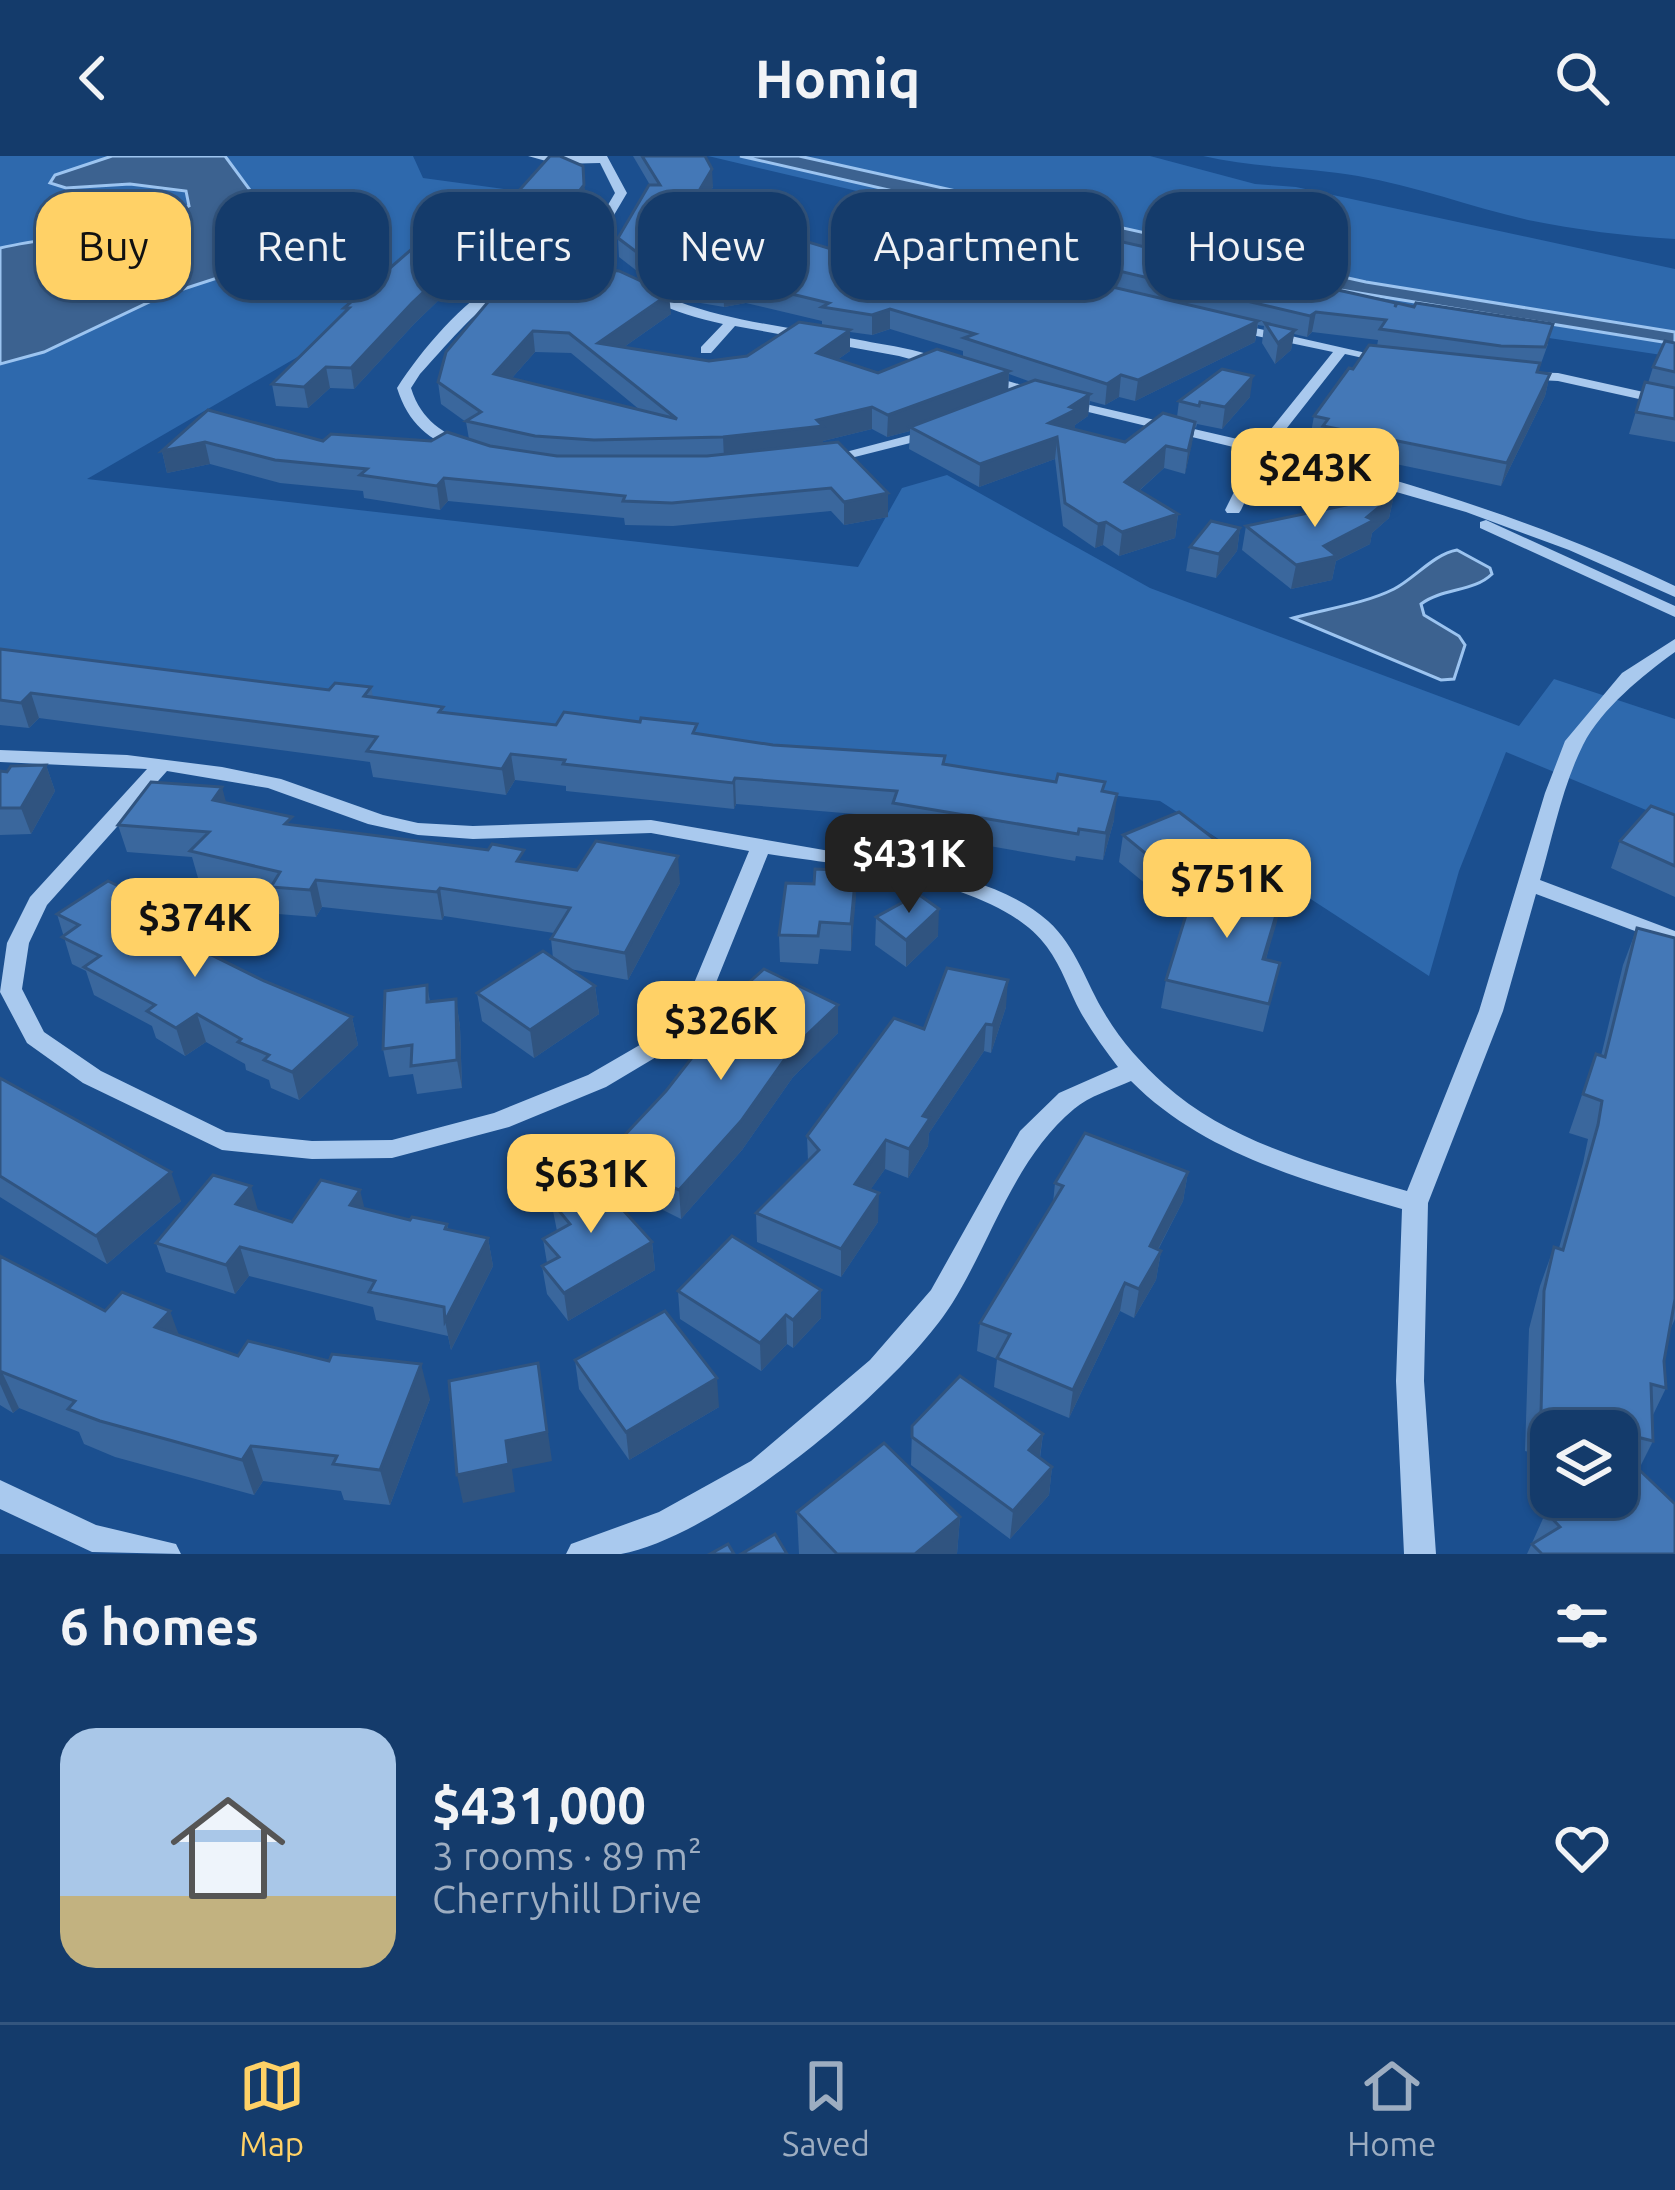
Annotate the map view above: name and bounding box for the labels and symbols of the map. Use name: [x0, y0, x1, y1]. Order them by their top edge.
pin: $243K: [1231, 428, 1399, 530]
pin: $431K: [825, 814, 993, 916]
pin: $751K: [1143, 839, 1311, 941]
pin: $374K: [111, 878, 279, 980]
pin: $326K: [637, 981, 805, 1083]
pin: $631K: [507, 1134, 675, 1236]

